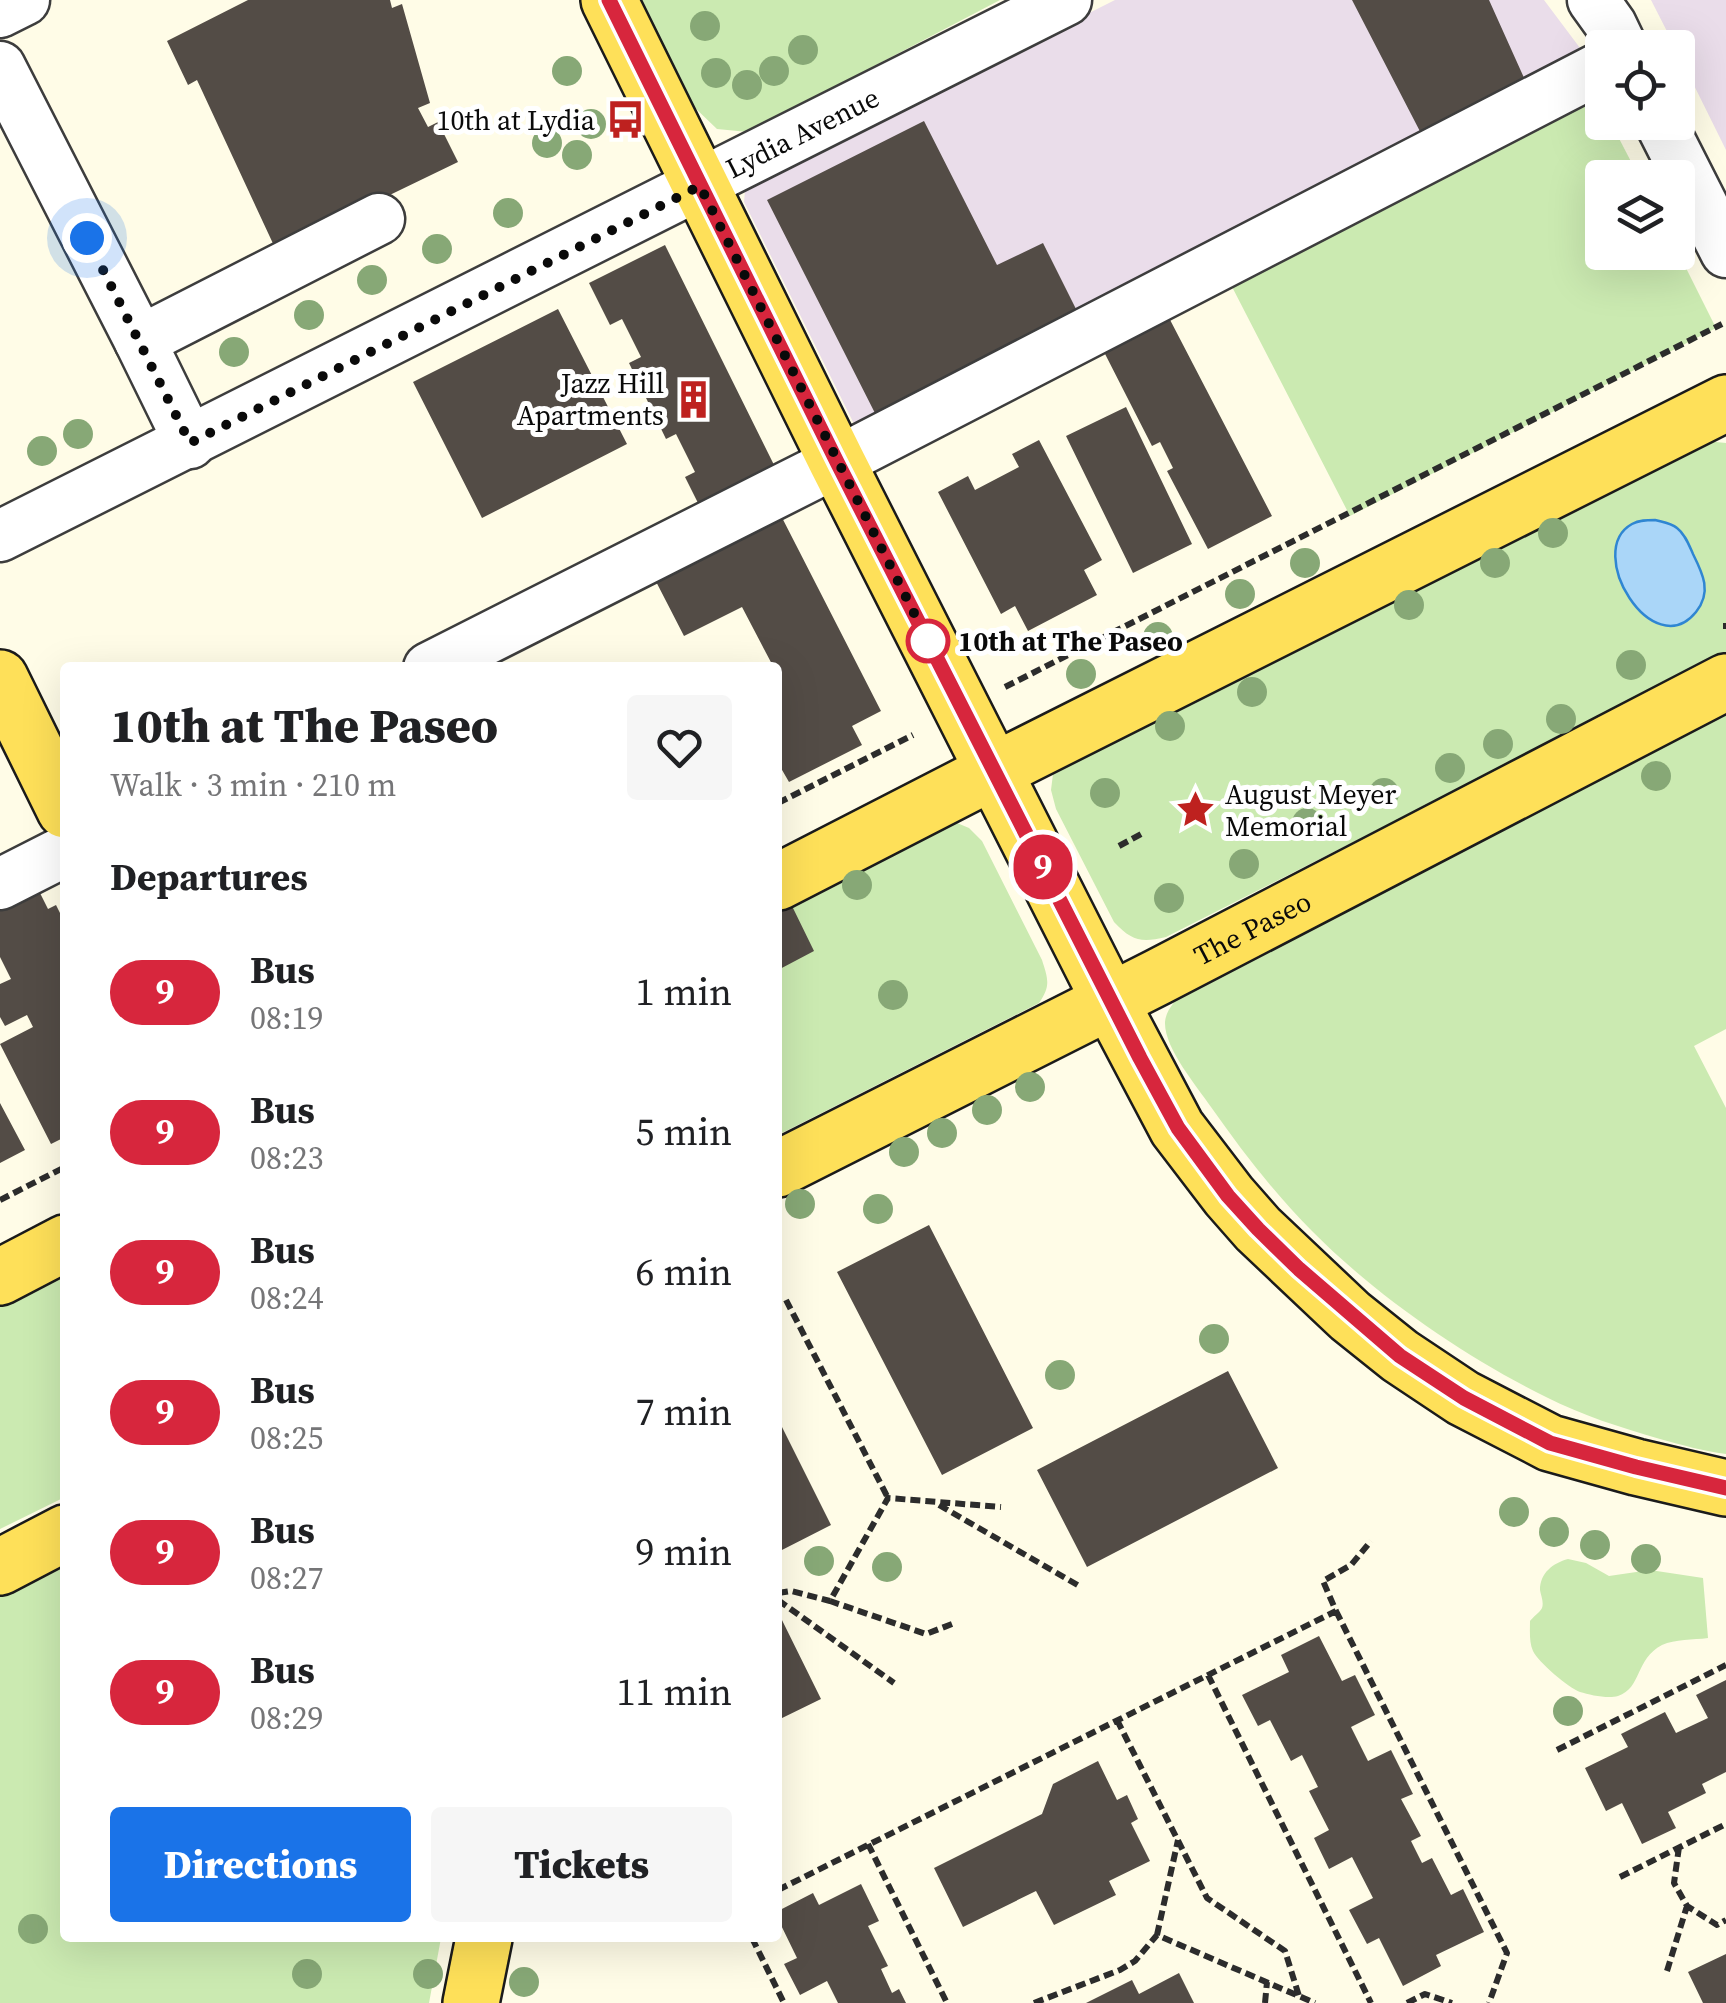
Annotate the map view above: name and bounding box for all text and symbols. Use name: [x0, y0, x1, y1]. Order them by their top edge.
map controls: [1585, 30, 1695, 270]
button: locate: [1585, 30, 1695, 140]
street label: Lydia Avenue: [719, 78, 885, 187]
bus stop icon: 10th at Lydia: [604, 99, 646, 141]
place label: 10th at Lydia: [437, 101, 596, 139]
button: layers: [1585, 160, 1695, 270]
your location: [62, 213, 112, 263]
place label: Jazz Hill Apartments: [517, 364, 664, 434]
building icon: Jazz Hill Apartments: [673, 378, 715, 420]
marker: 10th at The Paseo: [907, 620, 949, 662]
place label: 10th at The Paseo: [958, 622, 1183, 660]
text: 10th at The Paseo: [110, 692, 498, 758]
button: heart: [627, 695, 732, 800]
text: Walk · 3 min · 210 m: [110, 763, 396, 807]
place label: August Meyer Memorial: [1225, 775, 1396, 845]
place icon: August Meyer Memorial: [1174, 789, 1216, 831]
line badge: 9: [1010, 834, 1076, 900]
text: 9: [1034, 843, 1052, 891]
text: Departures: [110, 851, 308, 903]
street label: The Paseo: [1187, 882, 1317, 974]
text: Bus: [250, 944, 315, 996]
text: 1 min: [636, 966, 732, 1018]
text: 9: [156, 968, 174, 1016]
text: 08:19: [250, 996, 324, 1040]
text: Bus: [250, 1084, 315, 1136]
text: 5 min: [636, 1106, 732, 1158]
text: 9: [156, 1108, 174, 1156]
text: 08:23: [250, 1136, 324, 1180]
text: Bus: [250, 1224, 315, 1276]
text: 6 min: [636, 1246, 732, 1298]
text: 9: [156, 1248, 174, 1296]
text: 08:24: [250, 1276, 324, 1320]
text: Bus: [250, 1364, 315, 1416]
text: 7 min: [636, 1386, 732, 1438]
text: 9: [156, 1388, 174, 1436]
text: 08:25: [250, 1416, 324, 1460]
text: Bus: [250, 1504, 315, 1556]
text: 9 min: [636, 1526, 732, 1578]
text: 9: [156, 1528, 174, 1576]
text: 08:27: [250, 1556, 324, 1600]
text: Bus: [250, 1644, 315, 1696]
text: 11 min: [617, 1666, 732, 1718]
text: 9: [156, 1668, 174, 1716]
text: 08:29: [250, 1696, 324, 1740]
button: Directions: [110, 1807, 411, 1922]
button: Tickets: [431, 1807, 732, 1922]

